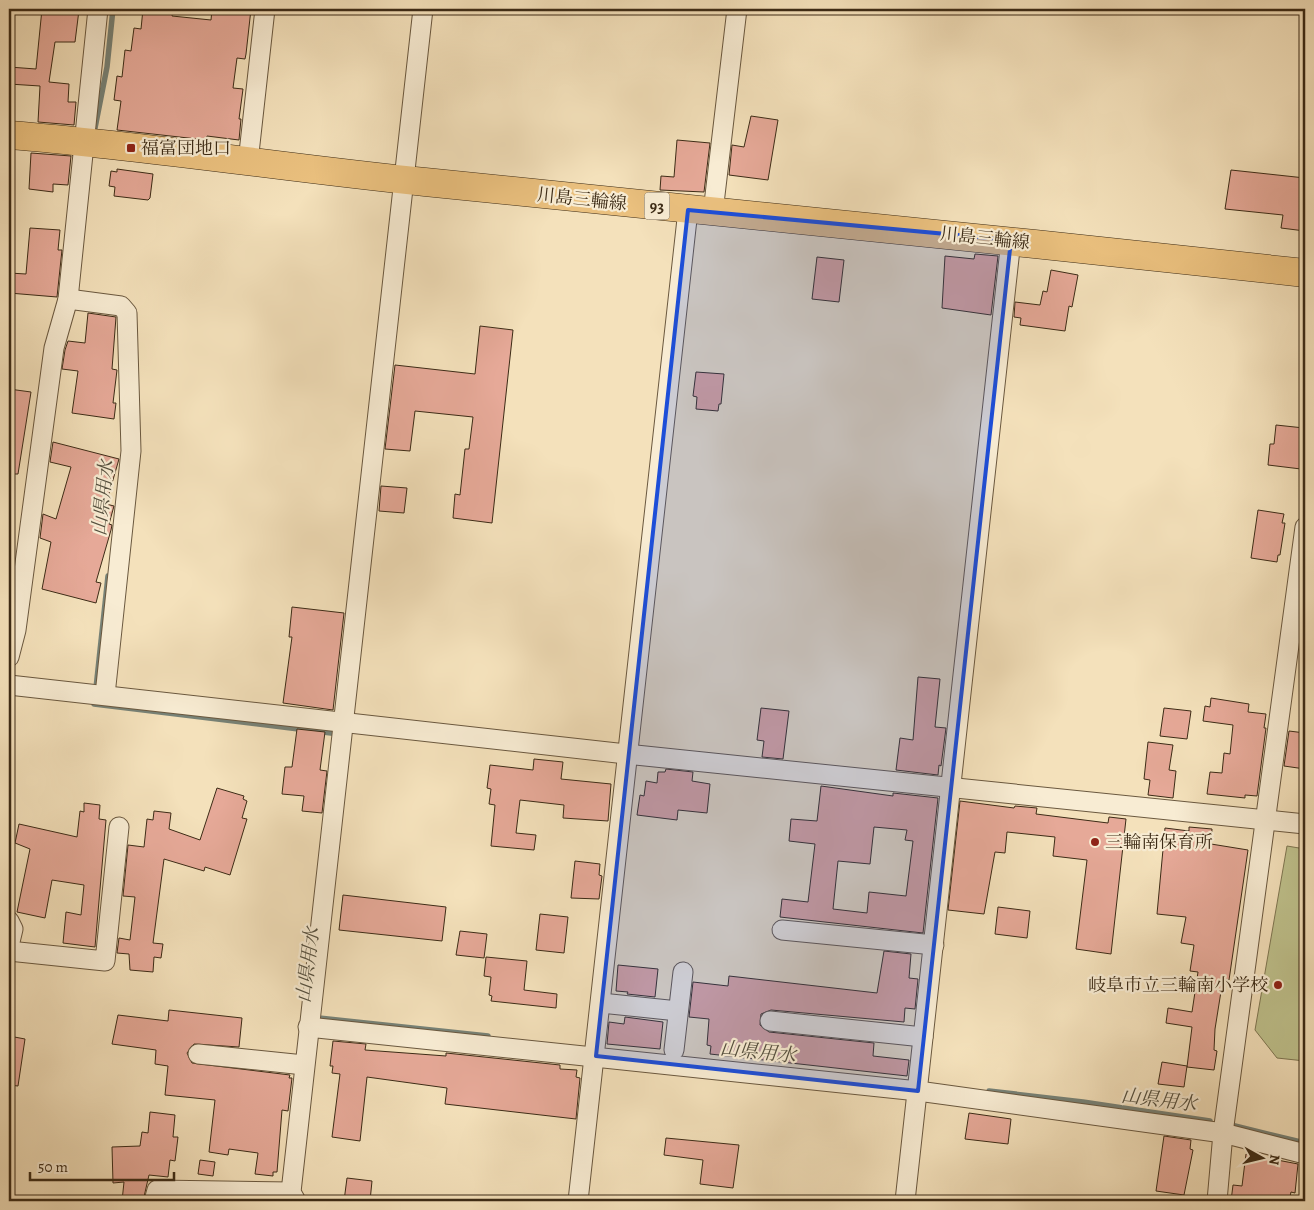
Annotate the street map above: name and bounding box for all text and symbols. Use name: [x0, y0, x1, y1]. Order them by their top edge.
place label: 福富団地口: [141, 136, 231, 160]
marker: 福富団地口: [125, 142, 137, 154]
street label: 川島三輪線: [536, 182, 628, 216]
road number: 93: [644, 192, 670, 220]
street label: 川島三輪線: [939, 221, 1031, 255]
water label: 山県用水: [86, 457, 120, 537]
place label: 三輪南保育所: [1105, 830, 1213, 854]
marker: 三輪南保育所: [1089, 836, 1101, 848]
water label: 山県用水: [290, 924, 326, 1004]
place label: 岐阜市立三輪南小学校: [1088, 973, 1268, 997]
marker: 岐阜市立三輪南小学校: [1272, 979, 1284, 991]
water label: 山県用水: [719, 1035, 799, 1069]
water label: 山県用水: [1120, 1082, 1200, 1118]
north arrow: [1236, 1132, 1286, 1182]
scale bar: [30, 1150, 174, 1182]
text: N: [1264, 1153, 1284, 1166]
text: 50 m: [38, 1157, 68, 1177]

